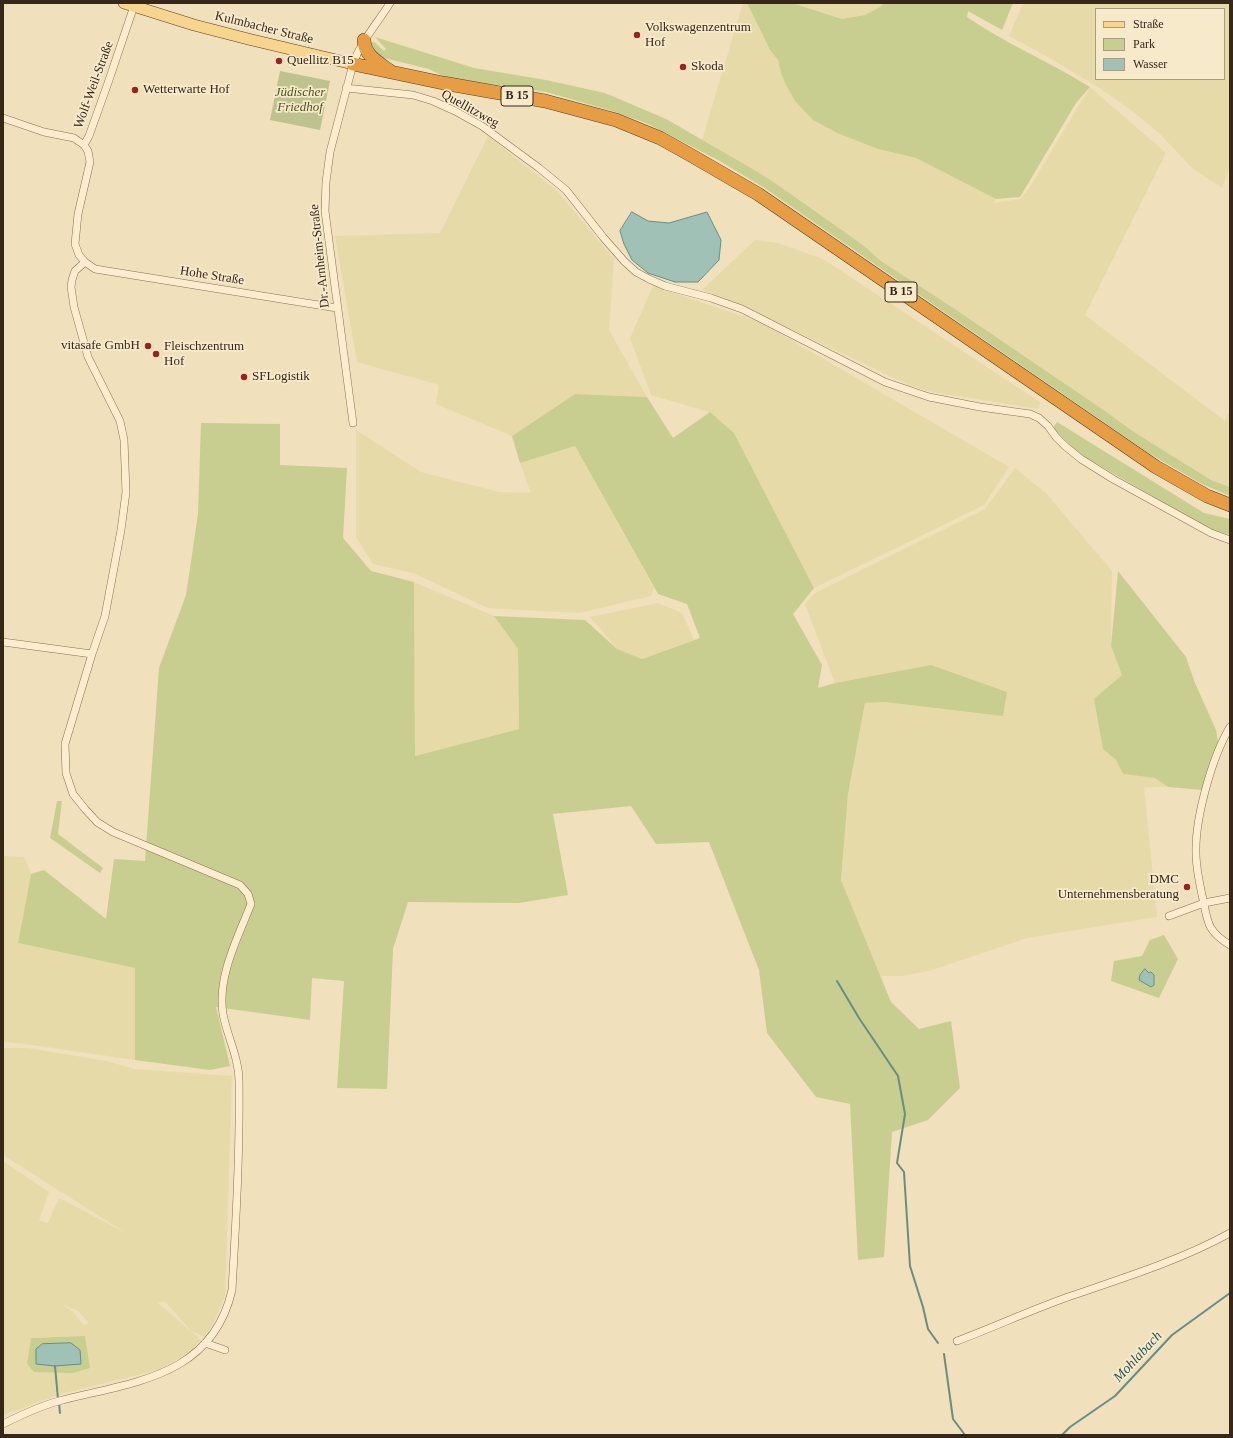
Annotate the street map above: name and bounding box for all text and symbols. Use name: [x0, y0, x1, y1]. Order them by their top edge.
street label: Kulmbacher Straße: [213, 8, 315, 48]
legend: [1095, 8, 1225, 80]
text: Straße: [1133, 17, 1164, 31]
place label: Volkswagenzentrum Hof: [645, 20, 751, 51]
marker: Volkswagenzentrum Hof: [632, 30, 642, 40]
text: Park: [1133, 37, 1155, 51]
street label: Wolf-Weil-Straße: [71, 39, 117, 131]
place label: Quellitz B15: [287, 53, 354, 69]
marker: Quellitz B15: [274, 56, 284, 66]
text: Wasser: [1133, 57, 1167, 71]
place label: Skoda: [691, 59, 724, 75]
marker: Skoda: [678, 62, 688, 72]
place label: Wetterwarte Hof: [143, 82, 230, 98]
marker: Wetterwarte Hof: [130, 85, 140, 95]
park label: Jüdischer Friedhof: [275, 85, 325, 116]
road number: B 15: [501, 86, 533, 106]
street label: Quellitzweg: [438, 87, 502, 131]
street label: Dr.-Arnheim-Straße: [307, 203, 333, 309]
street label: Hohe Straße: [179, 263, 245, 289]
road number: B 15: [885, 282, 917, 302]
place label: vitasafe GmbH: [61, 338, 140, 354]
place label: Fleischzentrum Hof: [164, 339, 244, 370]
marker: vitasafe GmbH: [143, 341, 153, 351]
marker: Fleischzentrum Hof: [151, 349, 161, 359]
place label: SFLogistik: [252, 369, 310, 385]
marker: SFLogistik: [239, 372, 249, 382]
place label: DMC Unternehmensberatung: [1058, 872, 1179, 903]
marker: DMC Unternehmensberatung: [1182, 882, 1192, 892]
water label: Mohlabach: [1110, 1328, 1166, 1386]

